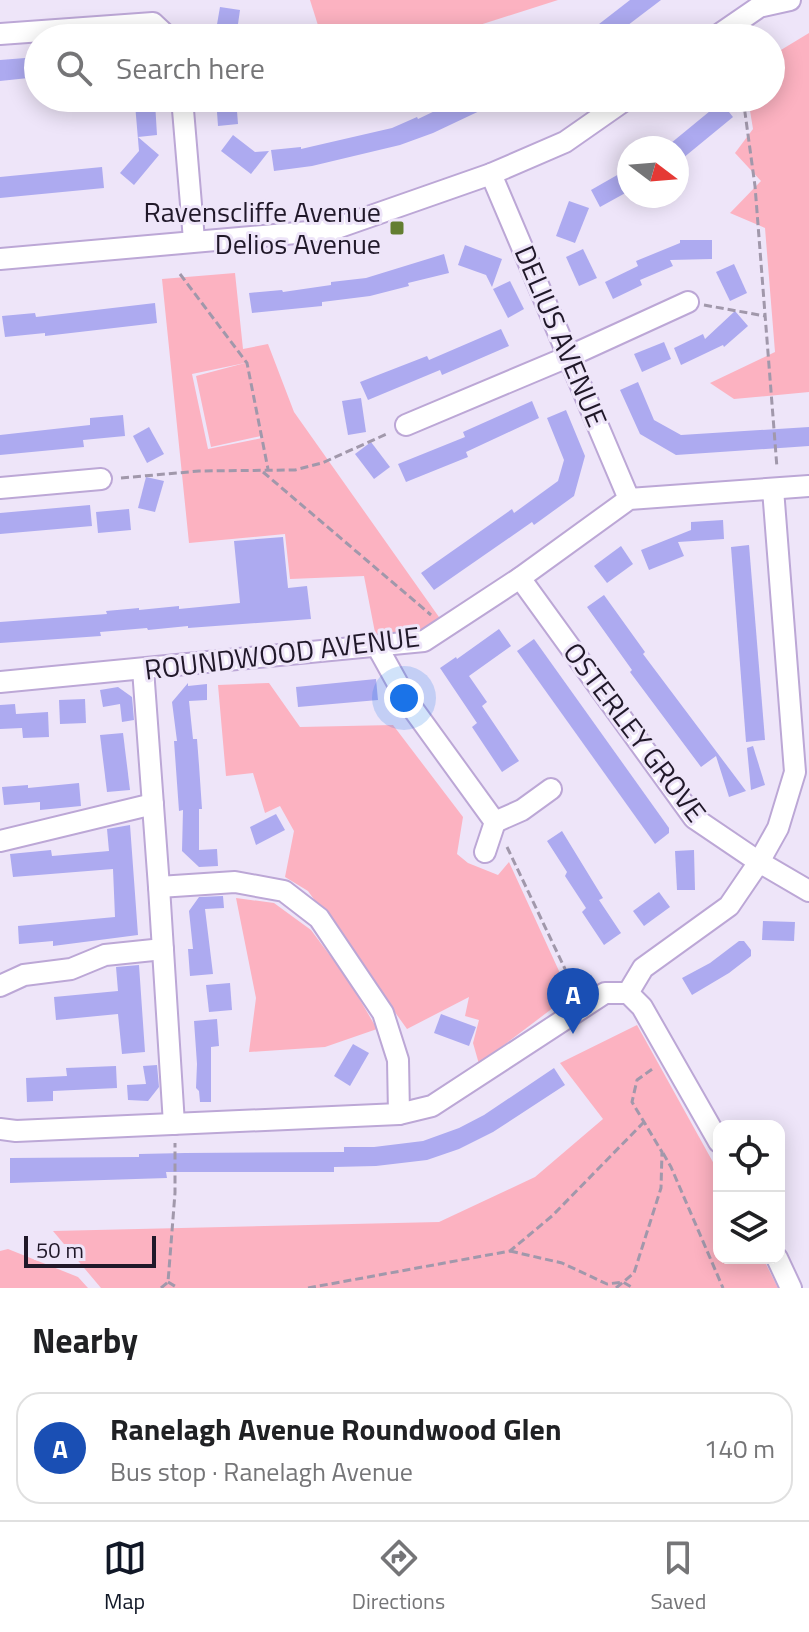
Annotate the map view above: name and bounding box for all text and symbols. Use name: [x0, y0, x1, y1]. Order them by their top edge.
search box: [24, 24, 785, 112]
text: Search here: [116, 45, 265, 91]
icon: search: [52, 46, 96, 90]
north arrow: [617, 136, 689, 208]
place label: Ravenscliffe Avenue Delios Avenue: [143, 190, 381, 265]
marker: Ravenscliffe Avenue Delios Avenue: [388, 219, 406, 237]
street label: DELIUS AVENUE: [504, 238, 619, 433]
street label: ROUNDWOOD AVENUE: [142, 614, 422, 691]
street label: OSTERLEY GROVE: [553, 633, 717, 831]
your location: [384, 678, 424, 718]
pin: A: [547, 968, 599, 1034]
map controls: [713, 1120, 785, 1264]
button: locate: [713, 1120, 785, 1192]
button: layers: [713, 1192, 785, 1264]
scale bar: [24, 1232, 156, 1268]
text: 50 m: [36, 1233, 84, 1267]
text: Nearby: [32, 1314, 138, 1366]
text: Ranelagh Avenue Roundwood Glen: [110, 1406, 562, 1452]
text: A: [52, 1429, 68, 1468]
text: 140 m: [704, 1429, 775, 1468]
text: Bus stop · Ranelagh Avenue: [110, 1452, 413, 1491]
tab: Map: [103, 1536, 147, 1618]
tab: Directions: [352, 1536, 445, 1618]
tab: Saved: [650, 1536, 706, 1618]

